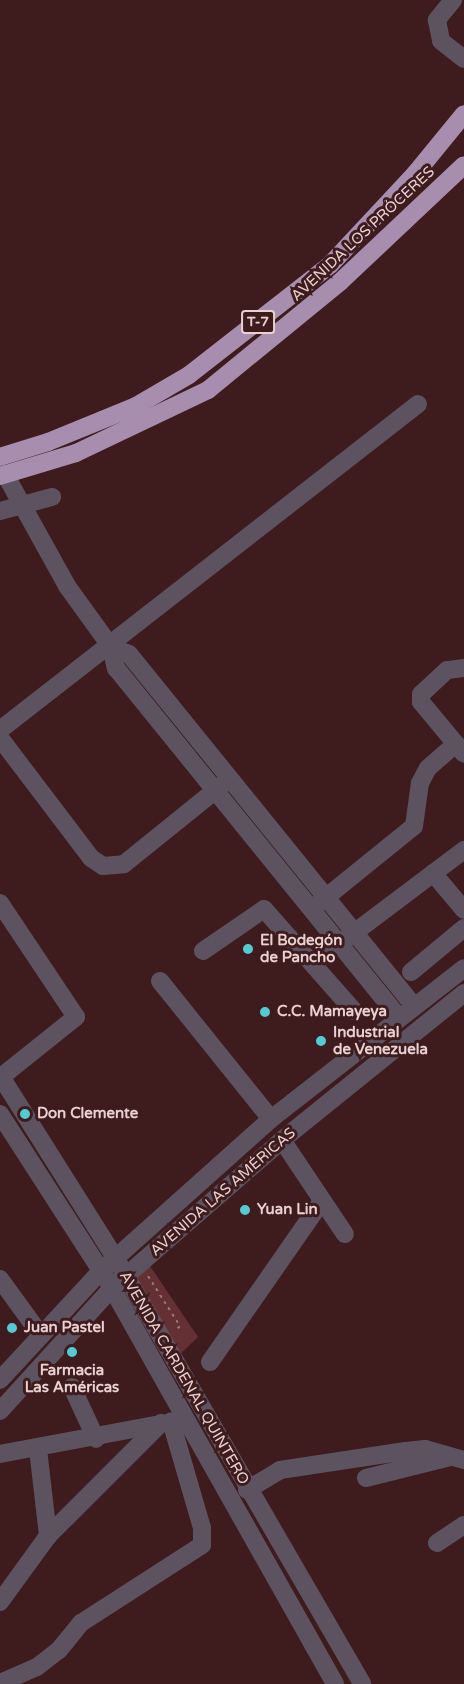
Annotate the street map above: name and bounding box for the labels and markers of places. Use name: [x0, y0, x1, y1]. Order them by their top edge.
place label: El Bodegón de Pancho: [260, 931, 342, 966]
marker: El Bodegón de Pancho: [241, 942, 255, 956]
place label: C.C. Mamayeya: [277, 1003, 387, 1021]
marker: C.C. Mamayeya: [258, 1005, 272, 1019]
place label: Industrial de Venezuela: [333, 1023, 428, 1058]
marker: Industrial de Venezuela: [314, 1034, 328, 1048]
place label: Don Clemente: [37, 1105, 138, 1123]
marker: Don Clemente: [18, 1107, 32, 1121]
place label: Yuan Lin: [257, 1201, 318, 1219]
marker: Yuan Lin: [238, 1203, 252, 1217]
place label: Juan Pastel: [24, 1319, 105, 1337]
marker: Juan Pastel: [5, 1321, 19, 1335]
marker: Farmacia Las Américas: [65, 1345, 79, 1359]
place label: Farmacia Las Américas: [25, 1361, 119, 1396]

